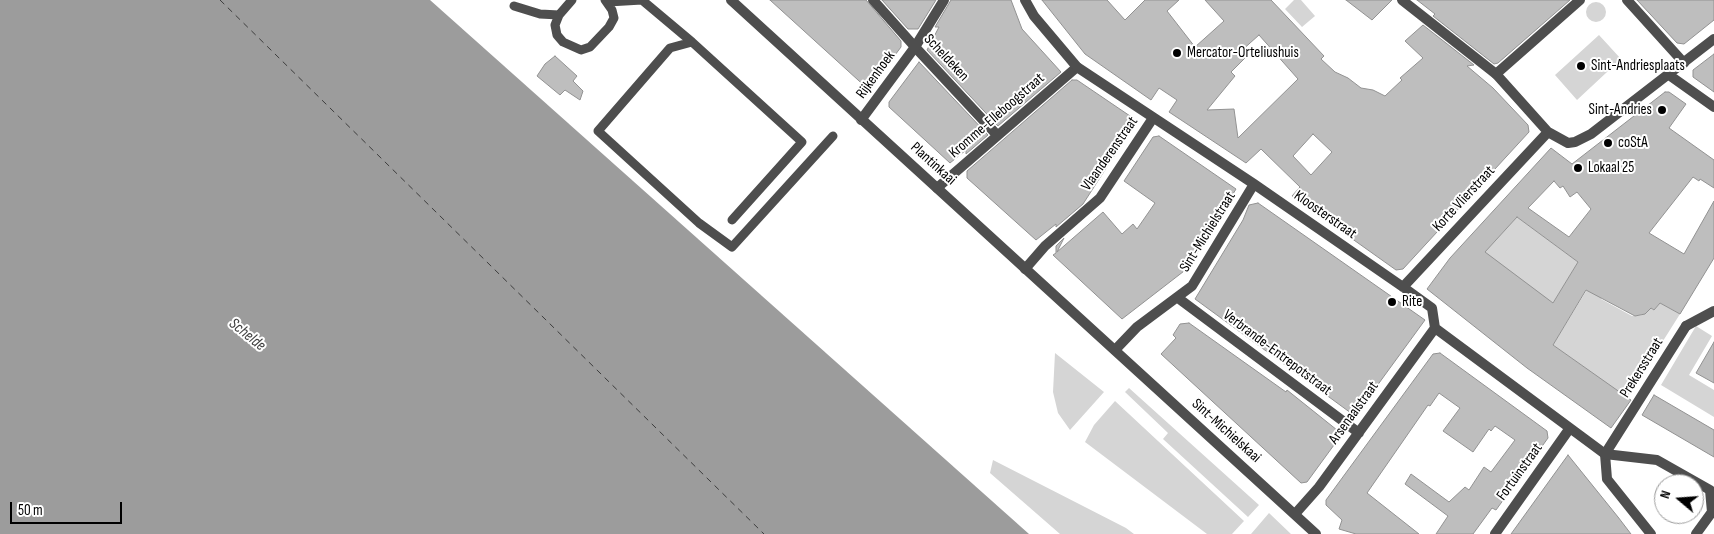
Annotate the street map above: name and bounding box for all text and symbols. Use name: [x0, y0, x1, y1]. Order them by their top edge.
street label: Scheldeken: [920, 31, 972, 85]
place label: Mercator-Orteliushuis: [1187, 44, 1299, 62]
marker: Mercator-Orteliushuis: [1171, 47, 1183, 59]
street label: Rijkenhoek: [853, 48, 899, 102]
place label: Sint-Andriesplaats: [1591, 57, 1685, 75]
marker: Sint-Andriesplaats: [1575, 60, 1587, 72]
street label: Kromme-Elleboogstraat: [946, 70, 1048, 162]
place label: Sint-Andries: [1589, 101, 1652, 119]
marker: Sint-Andries: [1656, 104, 1668, 116]
street label: Vlaanderenstraat: [1078, 113, 1142, 195]
place label: coStA: [1618, 134, 1648, 152]
marker: coStA: [1602, 137, 1614, 149]
street label: Plantinkaai: [906, 139, 960, 189]
place label: Lokaal 25: [1588, 159, 1634, 177]
marker: Lokaal 25: [1572, 162, 1584, 174]
street label: Korte Vlierstraat: [1429, 163, 1499, 235]
street label: Kloosterstraat: [1290, 187, 1360, 243]
street label: Sint-Michielstraat: [1176, 188, 1240, 276]
place label: Rite: [1402, 293, 1422, 311]
marker: Rite: [1386, 296, 1398, 308]
street label: Verbrande-Entrepotstraat: [1219, 306, 1335, 400]
water label: Schelde: [225, 314, 269, 356]
street label: Prekersstraat: [1617, 335, 1667, 401]
street label: Arsenaalstraat: [1325, 378, 1383, 448]
street label: Sint-Michielskaai: [1188, 395, 1264, 467]
street label: Fortuinstraat: [1493, 440, 1547, 504]
north arrow: [1654, 474, 1704, 524]
text: N: [1656, 488, 1674, 501]
scale bar: [12, 492, 125, 524]
text: 50 m: [18, 501, 43, 520]

